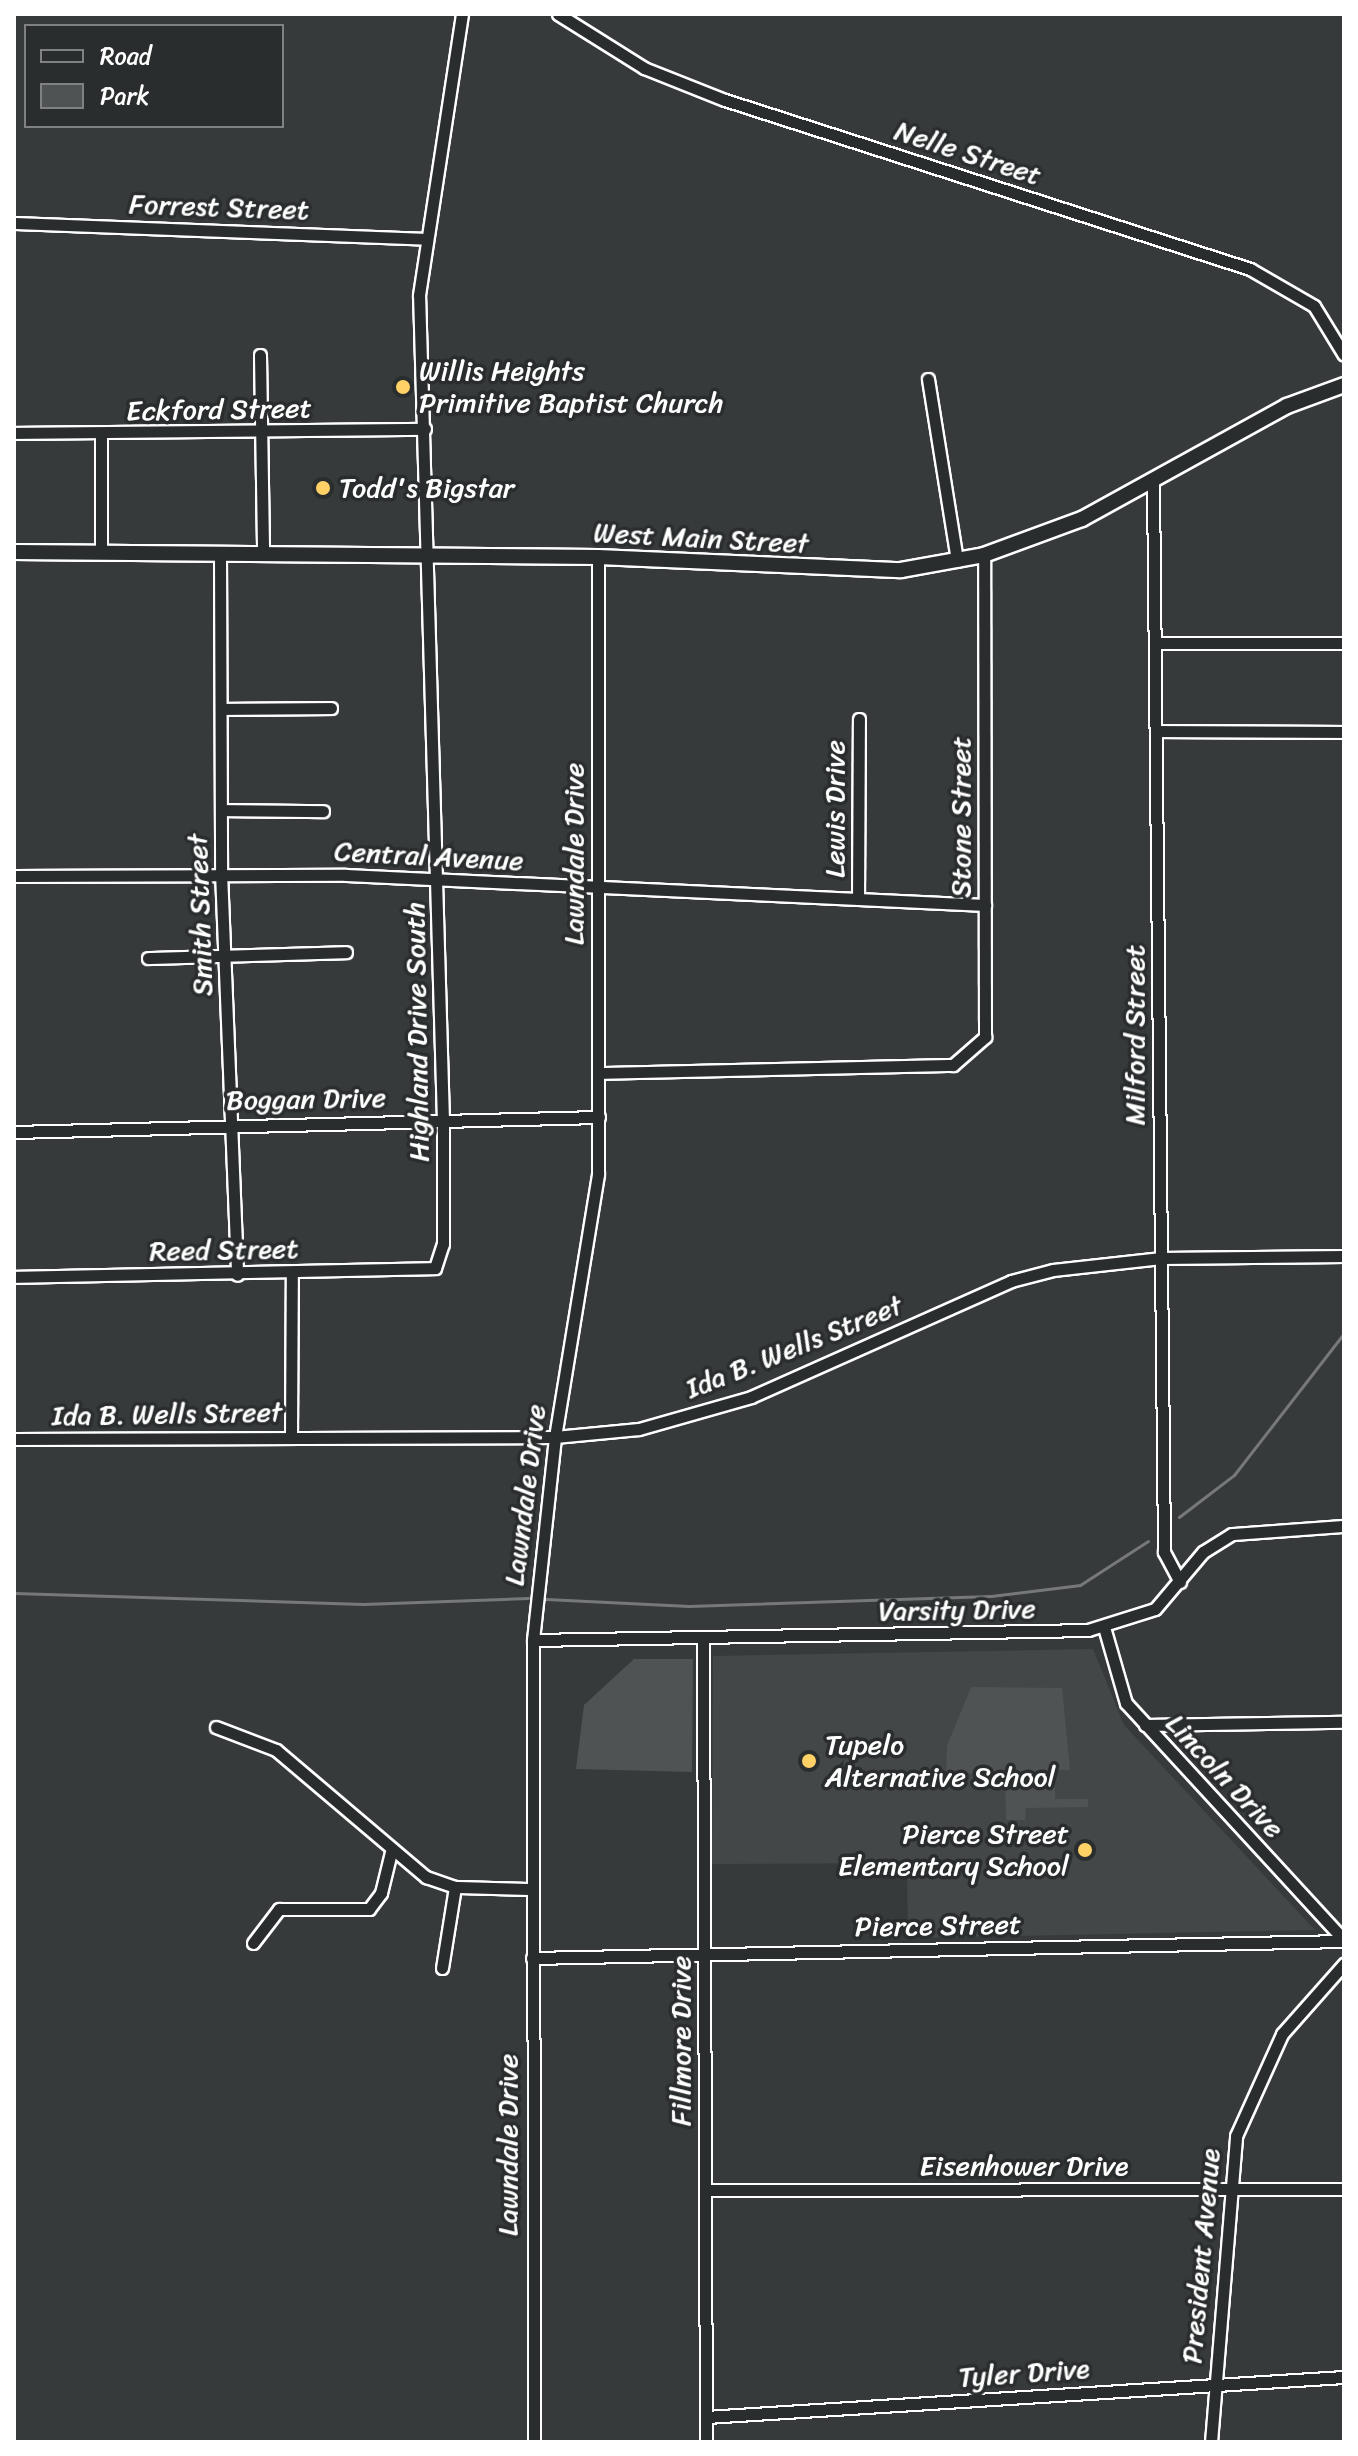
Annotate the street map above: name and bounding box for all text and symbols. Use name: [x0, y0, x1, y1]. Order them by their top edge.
legend: [24, 24, 284, 128]
text: Road: [100, 35, 151, 77]
text: Park: [100, 75, 149, 117]
street label: Nelle Street: [890, 113, 1046, 193]
street label: Forrest Street: [129, 187, 309, 227]
place label: Willis Heights Primitive Baptist Church: [419, 354, 723, 420]
marker: Willis Heights Primitive Baptist Church: [394, 378, 412, 396]
street label: Eckford Street: [126, 392, 312, 428]
place label: Todd's Bigstar: [339, 471, 514, 505]
marker: Todd's Bigstar: [314, 479, 332, 497]
street label: West Main Street: [592, 516, 810, 560]
street label: Stone Street: [944, 736, 978, 898]
street label: Lewis Drive: [818, 740, 852, 878]
street label: Lawndale Drive: [557, 763, 591, 945]
street label: Smith Street: [180, 833, 220, 997]
street label: Central Avenue: [334, 834, 524, 878]
street label: Highland Drive South: [398, 902, 436, 1162]
street label: Milford Street: [1118, 945, 1152, 1125]
street label: Boggan Drive: [226, 1081, 386, 1117]
street label: Reed Street: [149, 1232, 299, 1268]
street label: Ida B. Wells Street: [680, 1288, 908, 1406]
street label: Ida B. Wells Street: [50, 1395, 284, 1433]
street label: Lawndale Drive: [497, 1402, 553, 1588]
street label: Varsity Drive: [878, 1592, 1036, 1628]
street label: Lincoln Drive: [1159, 1707, 1291, 1845]
place label: Tupelo Alternative School: [825, 1728, 1056, 1794]
marker: Tupelo Alternative School: [800, 1752, 818, 1770]
place label: Pierce Street Elementary School: [838, 1817, 1069, 1883]
marker: Pierce Street Elementary School: [1076, 1841, 1094, 1859]
street label: Pierce Street: [854, 1908, 1022, 1944]
street label: Fillmore Drive: [664, 1956, 698, 2126]
street label: Lawndale Drive: [491, 2054, 525, 2236]
street label: President Avenue: [1175, 2147, 1227, 2365]
street label: Eisenhower Drive: [919, 2149, 1129, 2183]
street label: Tyler Drive: [957, 2352, 1091, 2394]

